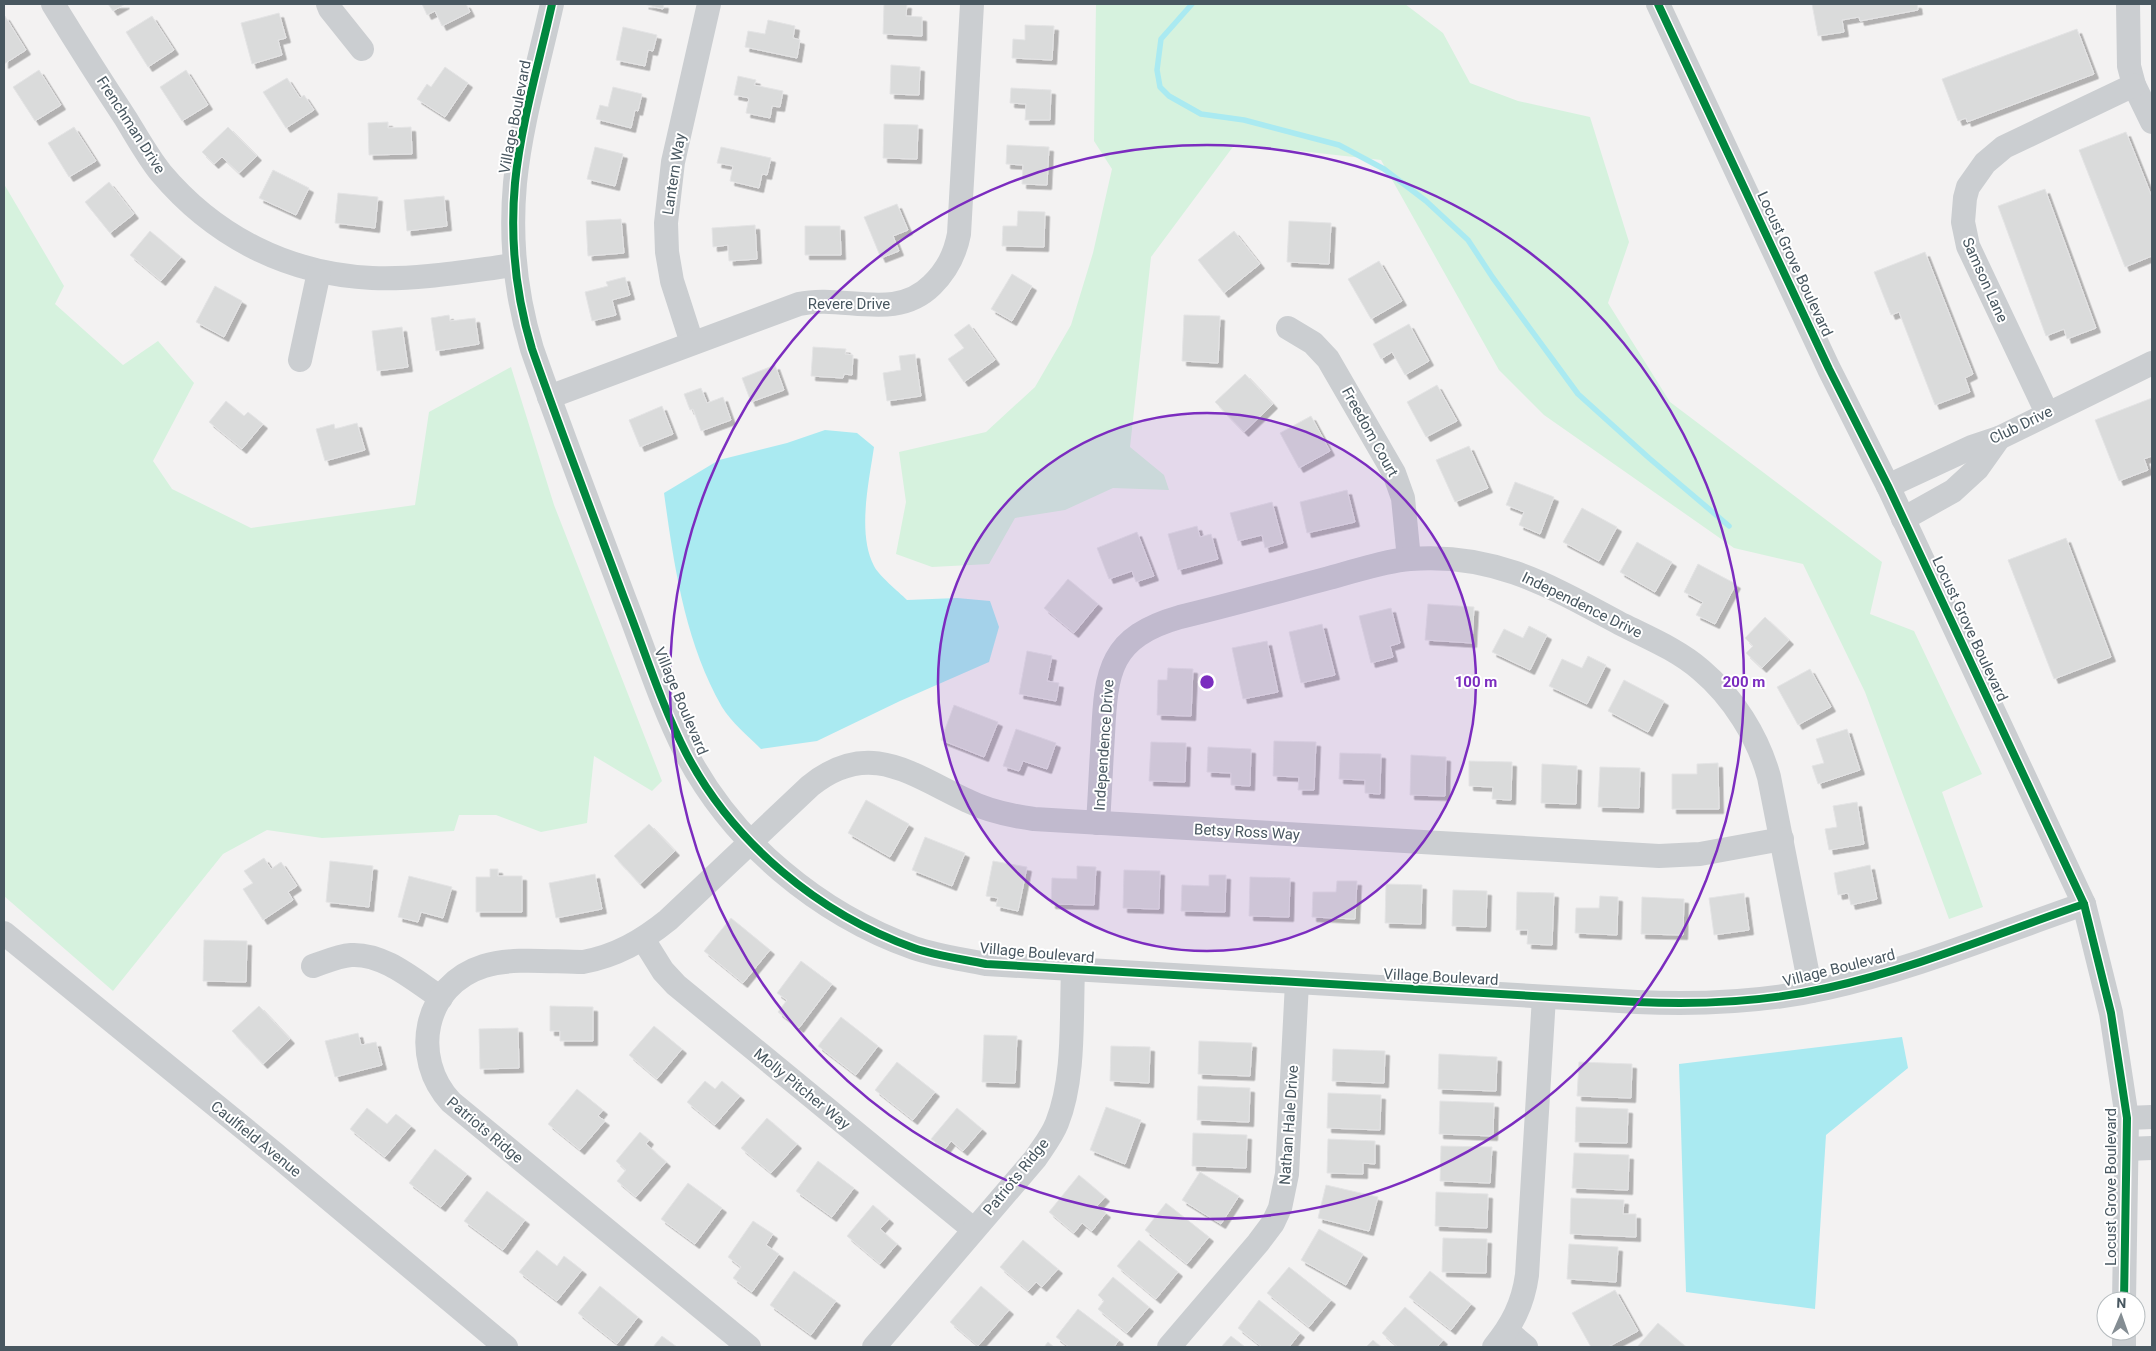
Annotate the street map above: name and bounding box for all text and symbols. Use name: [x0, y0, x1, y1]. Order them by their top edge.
street label: Village Boulevard: [495, 59, 535, 175]
street label: Frenchman Drive: [93, 73, 169, 177]
street label: Lantern Way: [659, 132, 689, 216]
street label: Locust Grove Boulevard: [1753, 189, 1837, 339]
street label: Samson Lane: [1958, 235, 2012, 325]
street label: Revere Drive: [808, 295, 890, 313]
street label: Freedom Court: [1338, 384, 1402, 480]
street label: Club Drive: [1987, 402, 2055, 448]
street label: Locust Grove Boulevard: [1928, 554, 2012, 704]
street label: Independence Drive: [1519, 568, 1645, 642]
street label: Village Boulevard: [650, 644, 712, 758]
centre of rings: [1198, 673, 1216, 691]
text: 100 m: [1455, 673, 1497, 691]
text: 200 m: [1723, 673, 1765, 691]
street label: Independence Drive: [1090, 679, 1118, 811]
street label: Betsy Ross Way: [1194, 820, 1300, 844]
street label: Village Boulevard: [979, 939, 1095, 967]
street label: Village Boulevard: [1781, 945, 1897, 991]
street label: Village Boulevard: [1383, 965, 1499, 989]
street label: Molly Pitcher Way: [750, 1045, 854, 1133]
street label: Nathan Hale Drive: [1276, 1064, 1302, 1186]
street label: Patriots Ridge: [443, 1093, 527, 1167]
street label: Caulfield Avenue: [207, 1097, 305, 1181]
street label: Locust Grove Boulevard: [2102, 1108, 2120, 1266]
street label: Patriots Ridge: [979, 1135, 1053, 1219]
north arrow: [2096, 1291, 2146, 1341]
text: N: [2116, 1295, 2127, 1311]

